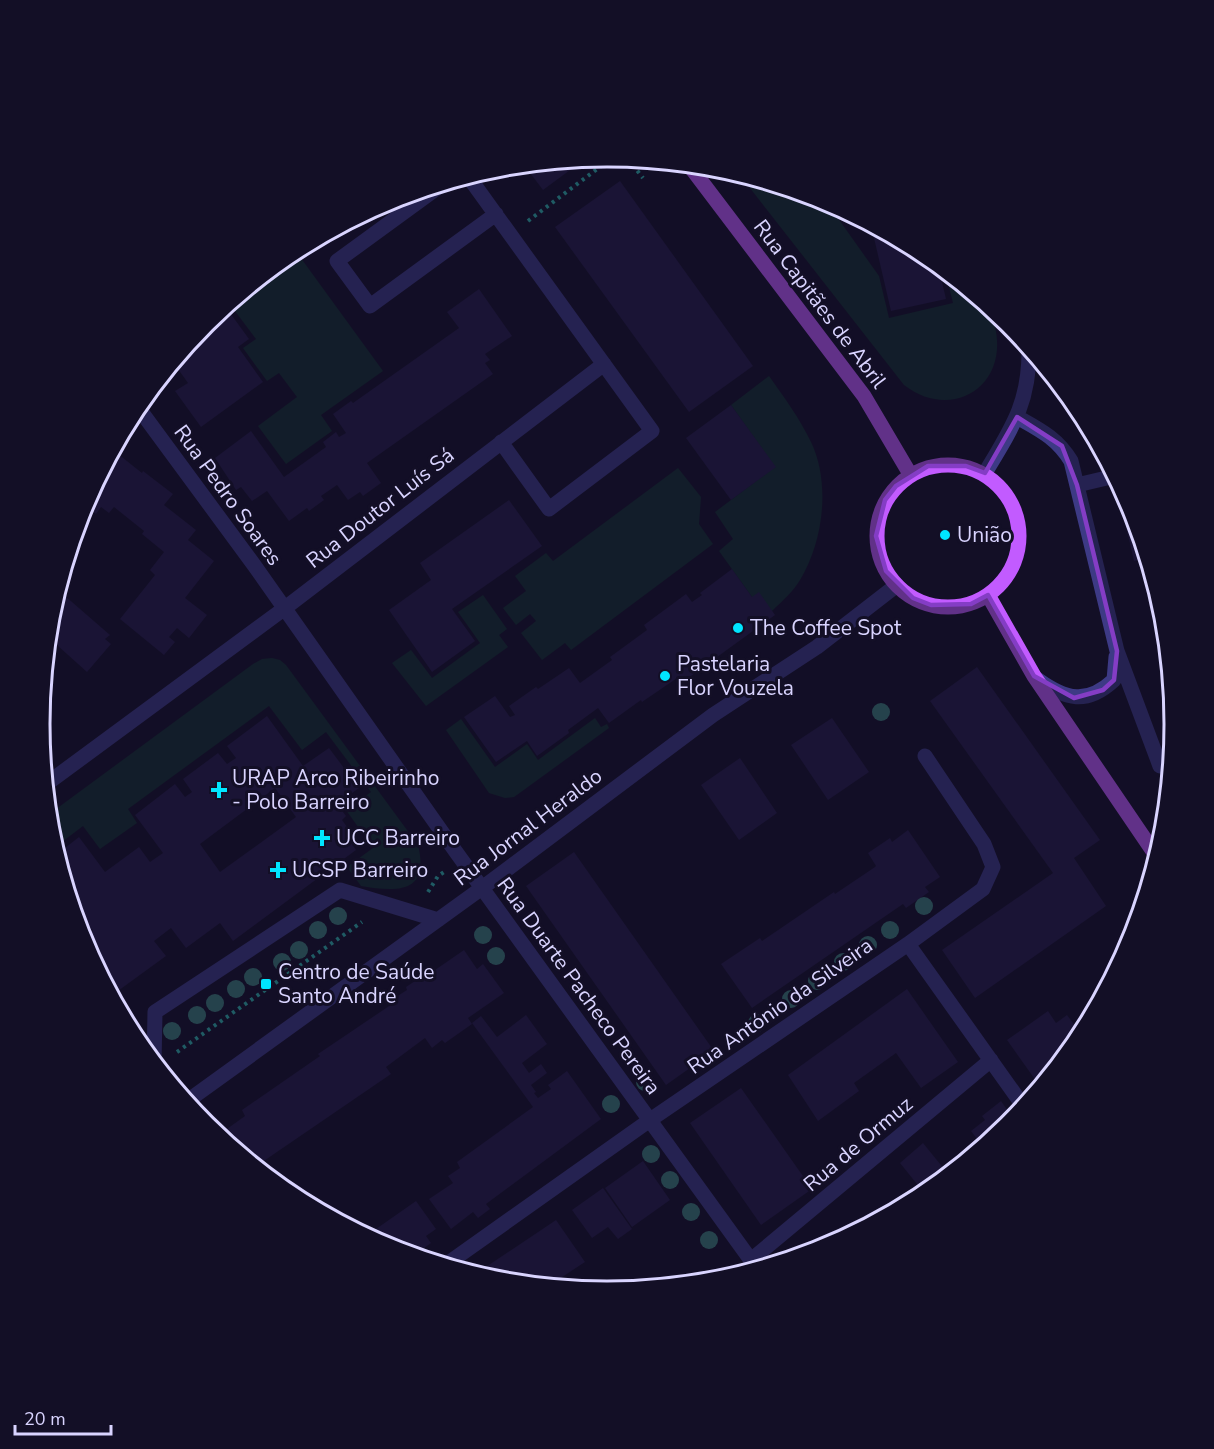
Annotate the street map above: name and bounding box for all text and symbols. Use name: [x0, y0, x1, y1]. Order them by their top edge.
street label: Rua Capitães de Abril: [747, 214, 893, 395]
street label: Rua Pedro Soares: [167, 419, 289, 571]
street label: Rua Doutor Luís Sá: [300, 441, 460, 575]
place label: União: [957, 521, 1012, 549]
marker: União: [938, 528, 952, 542]
place label: The Coffee Spot: [750, 614, 902, 642]
marker: The Coffee Spot: [731, 621, 745, 635]
place label: Pastelaria Flor Vouzela: [677, 650, 794, 702]
marker: Pastelaria Flor Vouzela: [658, 669, 672, 683]
street label: Rua Jornal Heraldo: [448, 762, 608, 892]
place label: URAP Arco Ribeirinho - Polo Barreiro: [232, 764, 440, 816]
marker: URAP Arco Ribeirinho - Polo Barreiro: [210, 781, 228, 799]
place label: UCC Barreiro: [336, 824, 460, 852]
marker: UCC Barreiro: [313, 829, 331, 847]
place label: UCSP Barreiro: [292, 856, 428, 884]
marker: UCSP Barreiro: [269, 861, 287, 879]
street label: Rua Duarte Pacheco Pereira: [491, 872, 667, 1100]
street label: Rua António da Silveira: [682, 931, 878, 1081]
place label: Centro de Saúde Santo André: [278, 958, 434, 1010]
marker: Centro de Saúde Santo André: [259, 977, 273, 991]
street label: Rua de Ormuz: [798, 1090, 919, 1198]
scale bar: [15, 1398, 111, 1436]
text: 20 m: [24, 1407, 66, 1431]

